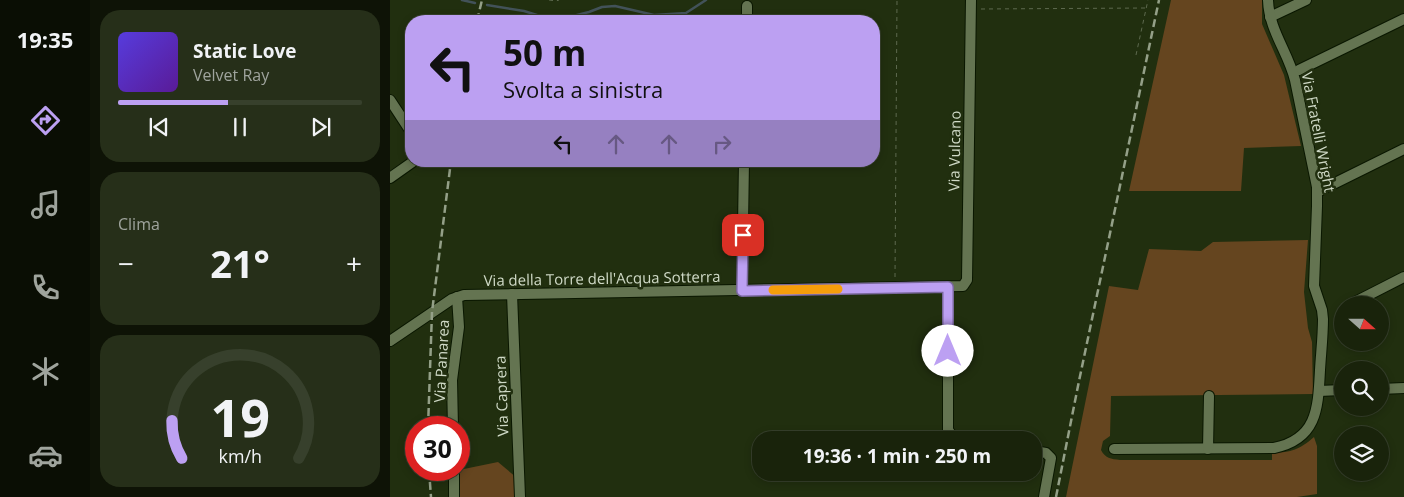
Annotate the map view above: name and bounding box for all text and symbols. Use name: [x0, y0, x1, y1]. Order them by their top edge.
text: 19:35: [17, 24, 73, 54]
text: 50 m: [503, 29, 586, 76]
icon: left: [420, 35, 485, 100]
text: Static Love: [193, 38, 296, 64]
text: Velvet Ray: [193, 64, 269, 86]
street label: Via Fratelli Wright: [1297, 70, 1341, 194]
text: Svolta a sinistra: [503, 74, 663, 104]
icon: directions: [28, 103, 63, 138]
street label: Via Vulcano: [943, 111, 965, 191]
icon: previous: [145, 113, 173, 141]
icon: pause: [226, 113, 254, 141]
icon: next: [307, 113, 335, 141]
icon: left: [549, 130, 577, 158]
icon: ahead: [602, 130, 630, 158]
icon: ahead: [655, 130, 683, 158]
icon: right: [708, 130, 736, 158]
icon: music: [28, 187, 63, 222]
text: Clima: [118, 213, 160, 235]
pin: [722, 214, 764, 256]
icon: arrive: [729, 221, 757, 249]
text: 21°: [210, 237, 270, 289]
text: −: [118, 244, 134, 282]
text: +: [346, 244, 362, 282]
street label: Via della Torre dell'Acqua Sotterra: [483, 266, 721, 290]
icon: phone: [28, 270, 63, 305]
north arrow: [1334, 296, 1389, 351]
map controls: [1334, 296, 1389, 481]
street label: Via Panarea: [429, 319, 453, 403]
position arrow: [921, 324, 973, 376]
icon: climate: [28, 354, 63, 389]
street label: Via Caprera: [490, 355, 512, 437]
button: search: [1334, 361, 1389, 416]
text: 19: [210, 381, 270, 452]
speed limit sign: 30: [405, 416, 470, 481]
button: layers: [1334, 426, 1389, 481]
icon: car: [28, 438, 63, 473]
text: 19:36 · 1 min · 250 m: [803, 443, 991, 469]
text: km/h: [218, 444, 262, 468]

